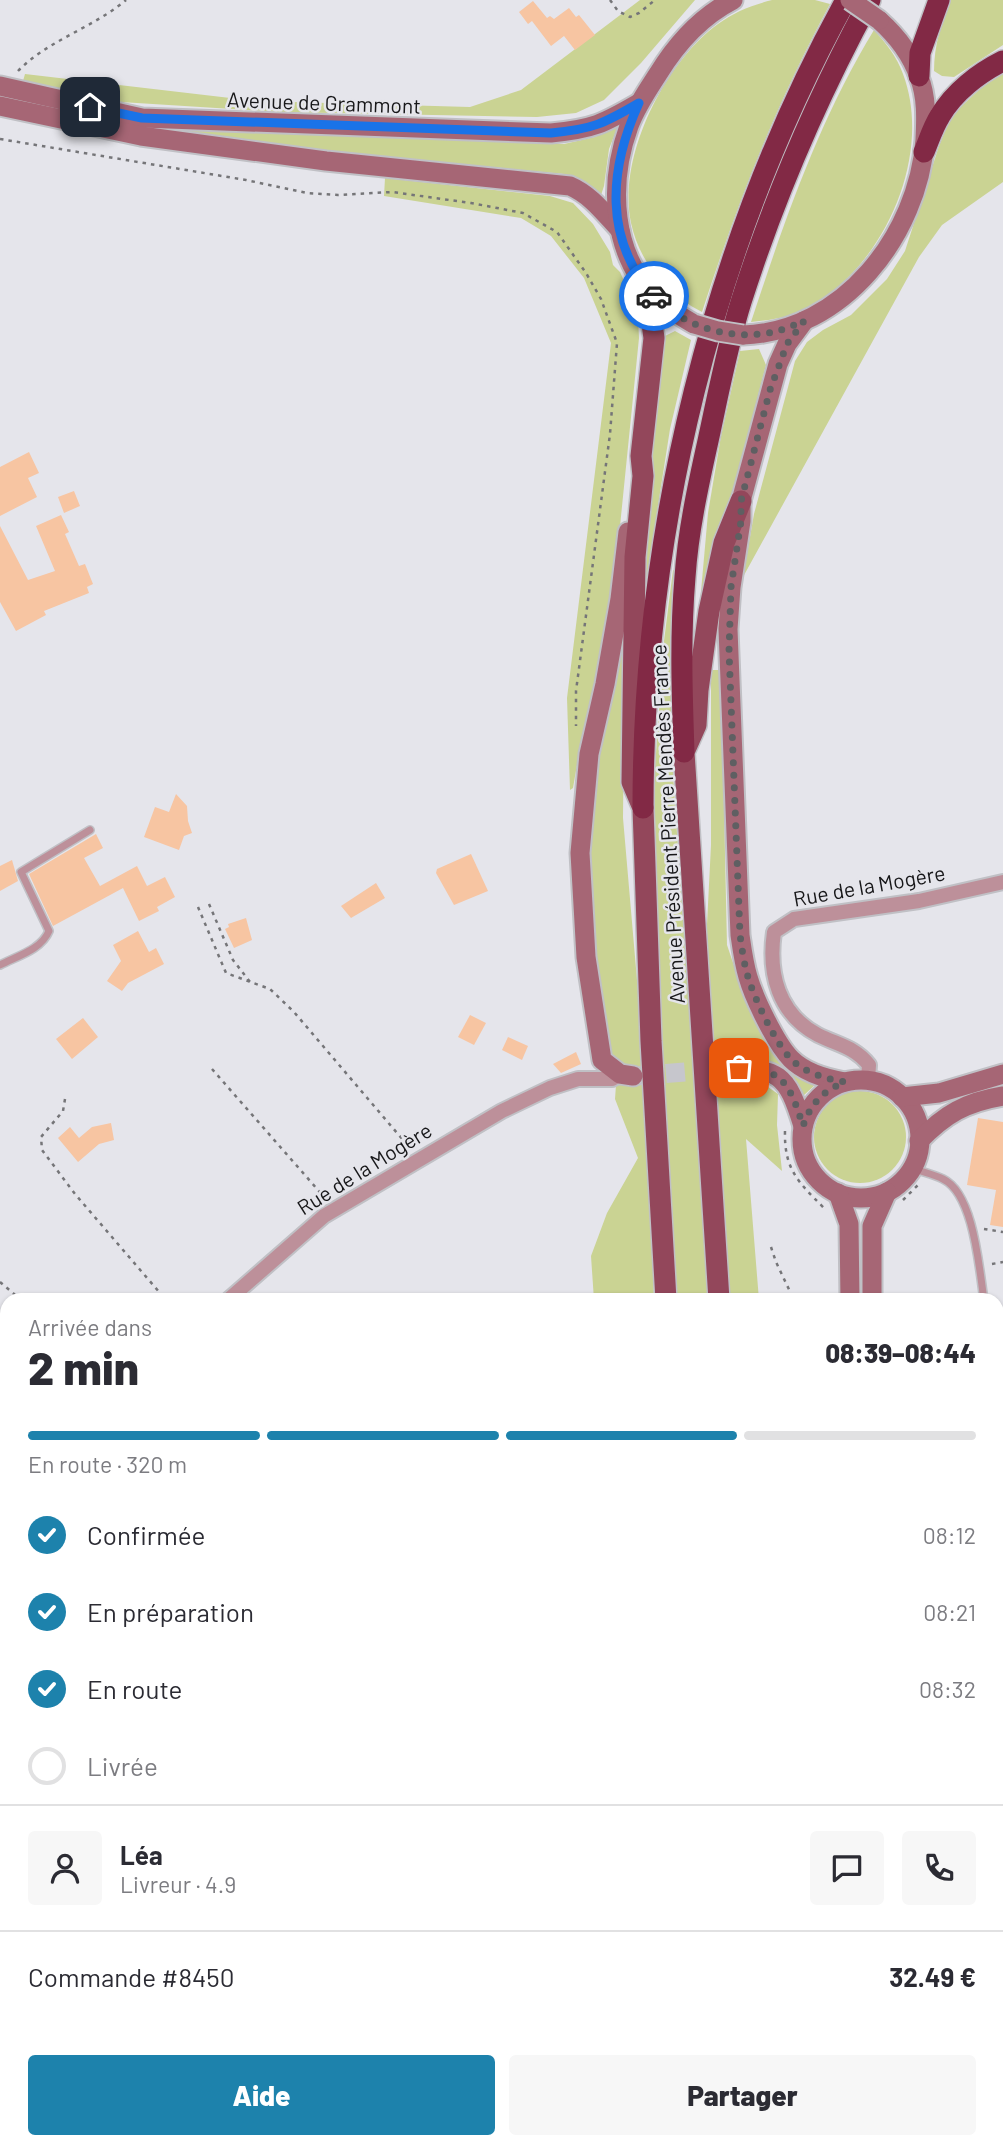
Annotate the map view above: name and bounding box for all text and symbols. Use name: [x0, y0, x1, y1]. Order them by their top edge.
pin: [60, 77, 120, 137]
street label: Avenue de Grammont: [227, 86, 421, 118]
icon: home: [71, 88, 109, 126]
courier: [619, 261, 689, 331]
icon: car: [635, 277, 673, 315]
street label: Avenue Président Pierre Mendès France: [645, 644, 689, 1004]
street label: Rue de la Mogère: [791, 859, 947, 911]
pin: [709, 1038, 769, 1098]
icon: bag: [720, 1049, 758, 1087]
street label: Rue de la Mogère: [292, 1117, 436, 1219]
text: Arrivée dans: [28, 1313, 152, 1341]
text: 08:39–08:44: [825, 1337, 976, 1368]
text: 2 min: [28, 1339, 139, 1394]
text: En route · 320 m: [28, 1450, 187, 1478]
icon: check: [28, 1516, 66, 1554]
text: Confirmée: [87, 1519, 205, 1550]
text: 08:12: [923, 1521, 976, 1549]
icon: check: [28, 1593, 66, 1631]
text: En préparation: [87, 1596, 254, 1627]
text: 08:21: [923, 1598, 976, 1626]
icon: check: [28, 1670, 66, 1708]
text: En route: [87, 1673, 182, 1704]
text: 08:32: [919, 1675, 976, 1703]
text: Livrée: [87, 1750, 158, 1781]
button: person: [28, 1831, 102, 1905]
button: chat: [810, 1831, 884, 1905]
button: phone: [902, 1831, 976, 1905]
text: Léa: [120, 1839, 163, 1870]
text: Livreur · 4.9: [120, 1870, 236, 1898]
text: Commande #8450: [28, 1961, 234, 1992]
text: 32.49 €: [889, 1961, 976, 1992]
button: Aide: [28, 2055, 495, 2135]
button: Partager: [509, 2055, 976, 2135]

